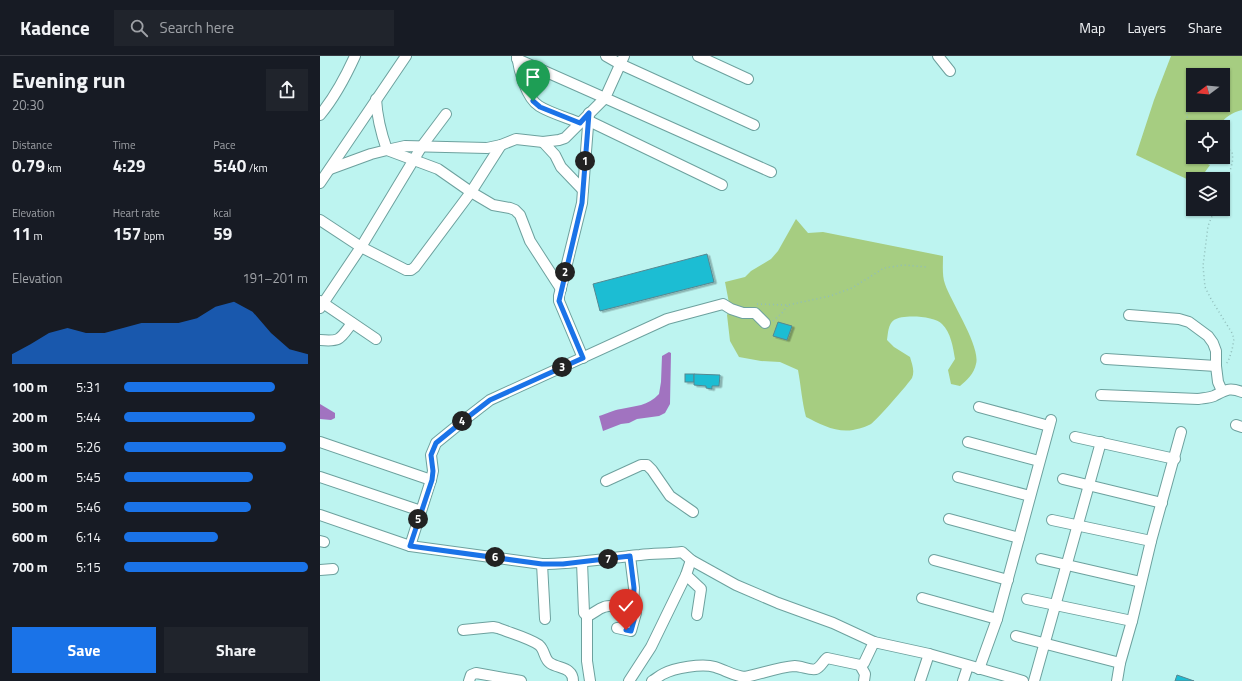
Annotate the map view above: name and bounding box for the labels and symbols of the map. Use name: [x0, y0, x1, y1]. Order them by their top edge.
pin: [516, 60, 550, 101]
north arrow: [1186, 68, 1230, 112]
pin: 1: [575, 151, 595, 171]
pin: 2: [555, 262, 575, 282]
pin: 3: [552, 357, 572, 377]
pin: 4: [452, 411, 472, 431]
pin: 5: [408, 509, 428, 529]
pin: 6: [485, 547, 505, 567]
pin: 7: [598, 549, 618, 569]
pin: [609, 589, 643, 630]

